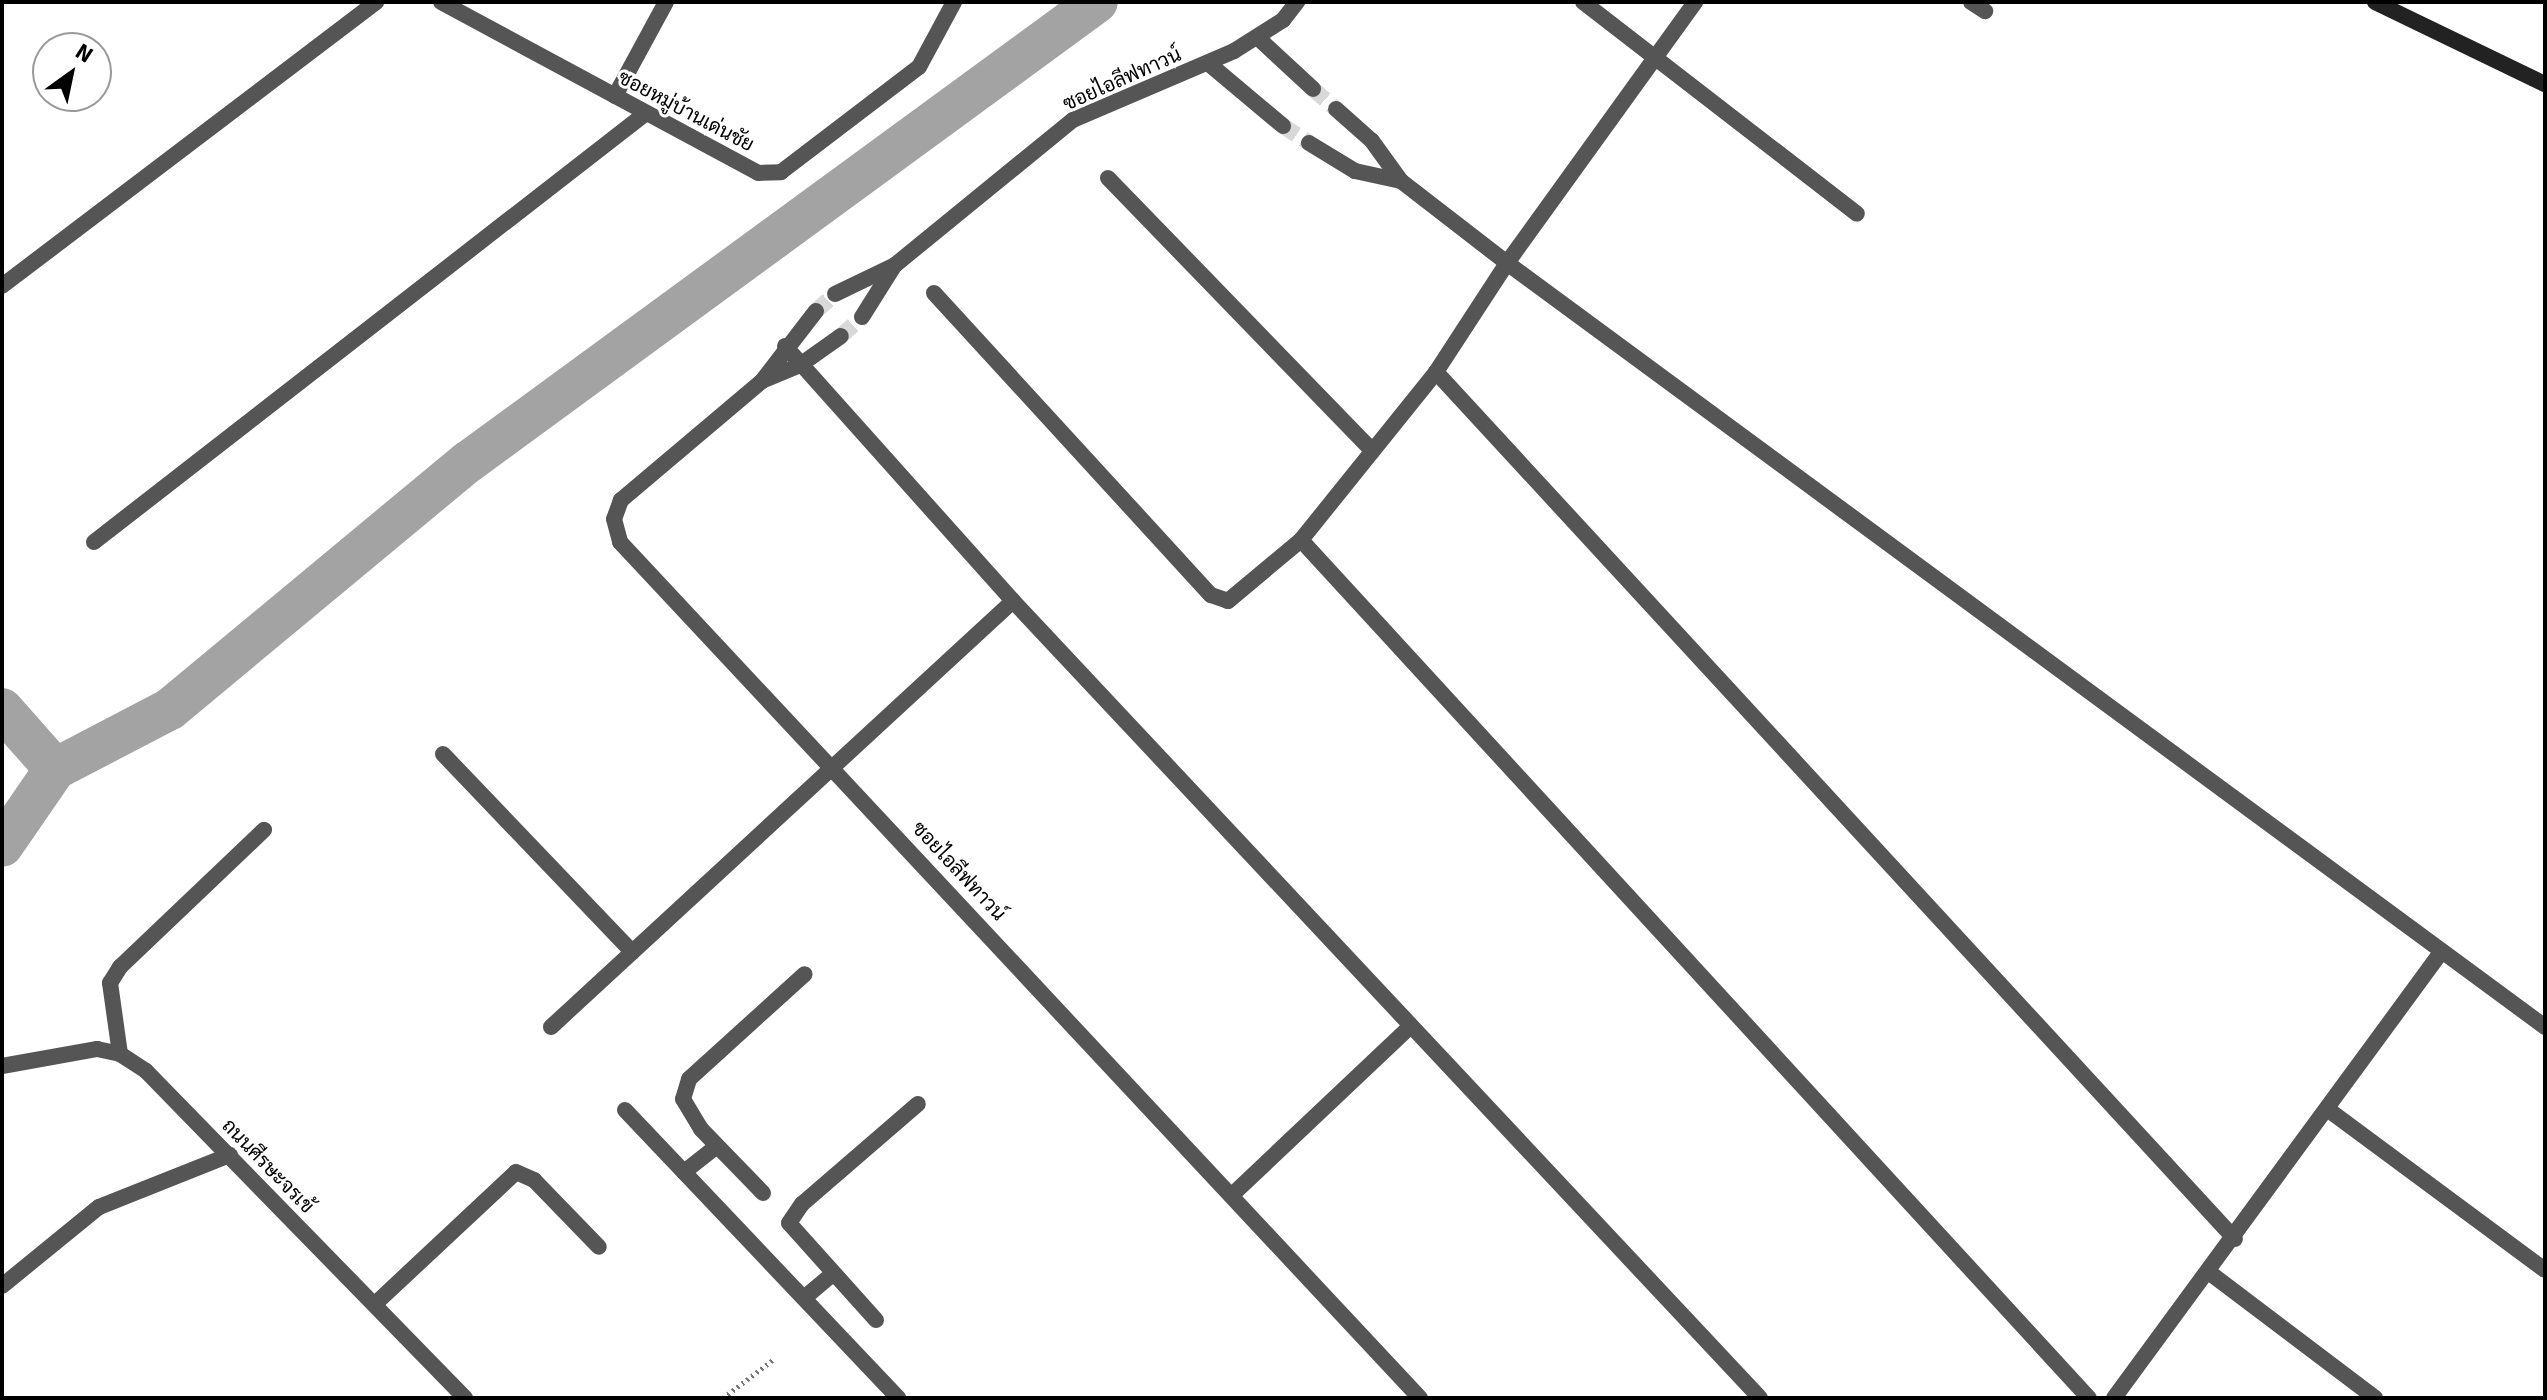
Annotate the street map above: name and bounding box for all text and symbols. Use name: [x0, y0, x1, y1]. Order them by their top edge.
north arrow: [32, 32, 112, 112]
text: N: [70, 38, 98, 69]
street label: ซอยไอลีฟทาวน์: [1059, 42, 1185, 116]
street label: ซอยหมู่บ้านเด่นชัย: [614, 65, 758, 157]
street label: ซอยไอลีฟทาวน์: [907, 816, 1011, 926]
street label: ถนนศีรษะจรเข้: [217, 1114, 319, 1218]

